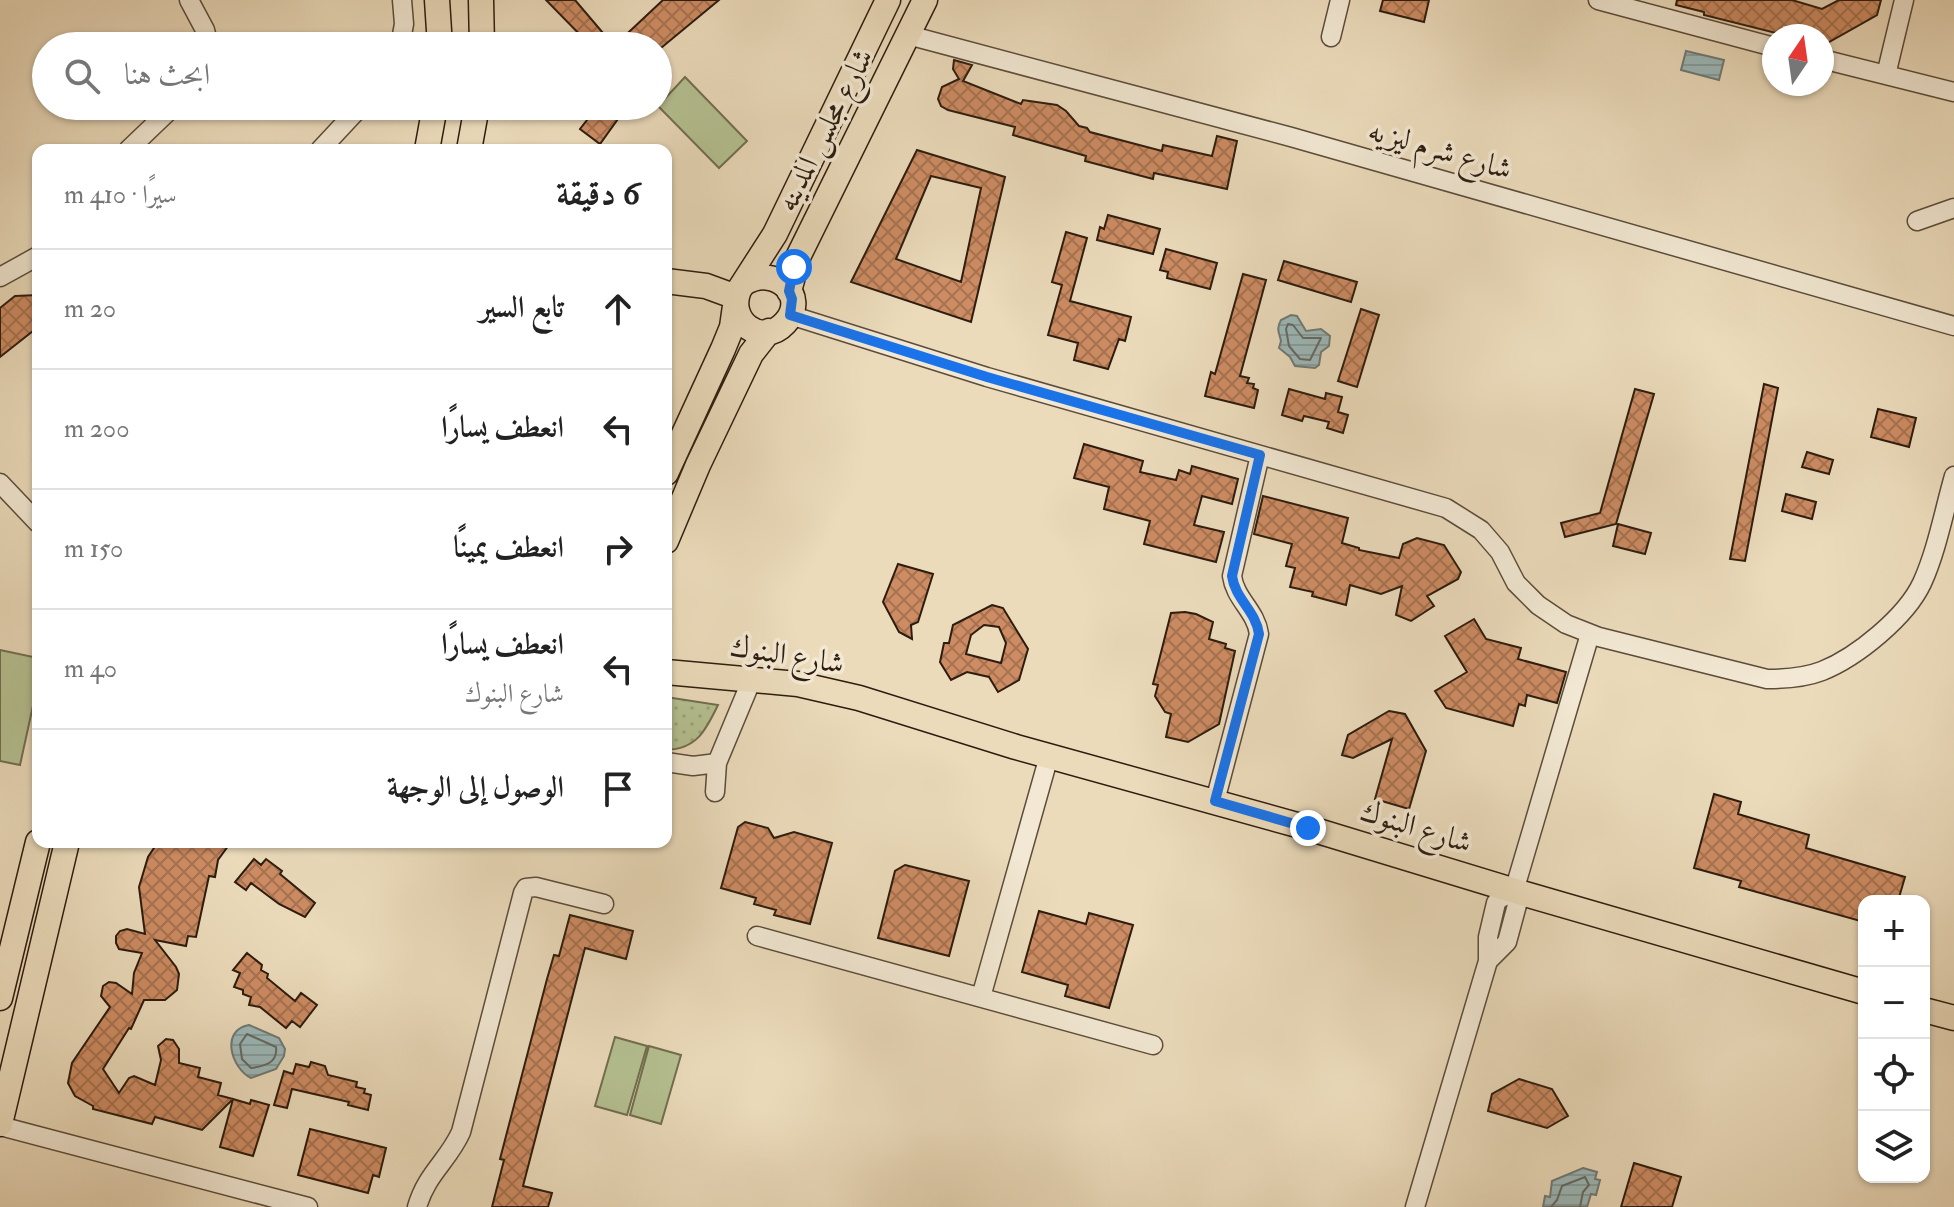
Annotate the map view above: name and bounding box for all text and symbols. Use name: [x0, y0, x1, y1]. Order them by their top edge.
north arrow: [1762, 24, 1834, 96]
search box: [32, 32, 672, 120]
street label: شارع مجلس المدينه: [768, 42, 887, 220]
icon: search: [60, 54, 104, 98]
text: ابحث هنا: [124, 56, 210, 93]
street label: شارع شرم ليزيه: [1362, 112, 1516, 195]
text: 6 دقيقة: [556, 172, 640, 215]
text: سيرًا · 410 m: [64, 179, 177, 211]
route start: [776, 249, 812, 285]
icon: ahead: [596, 287, 640, 331]
text: تابع السير: [479, 289, 564, 326]
text: 20 m: [64, 293, 116, 325]
icon: left: [596, 407, 640, 451]
text: انعطف يسارًا: [441, 409, 564, 446]
text: 200 m: [64, 413, 130, 445]
icon: right: [596, 527, 640, 571]
text: انعطف يمينًا: [453, 529, 564, 566]
text: 150 m: [64, 533, 123, 565]
text: انعطف يسارًا: [441, 626, 564, 663]
street label: شارع البنوك: [726, 628, 847, 688]
icon: left: [596, 647, 640, 691]
text: 40 m: [64, 653, 117, 685]
text: شارع البنوك: [464, 678, 564, 710]
icon: arrive: [596, 767, 640, 811]
text: الوصول إلى الوجهة: [387, 769, 564, 806]
street label: شارع البنوك: [1354, 793, 1476, 867]
route end: [1290, 810, 1326, 846]
map controls: [1858, 895, 1930, 1183]
button: +: [1858, 895, 1930, 967]
button: −: [1858, 967, 1930, 1039]
button: locate: [1858, 1039, 1930, 1111]
button: layers: [1858, 1111, 1930, 1183]

